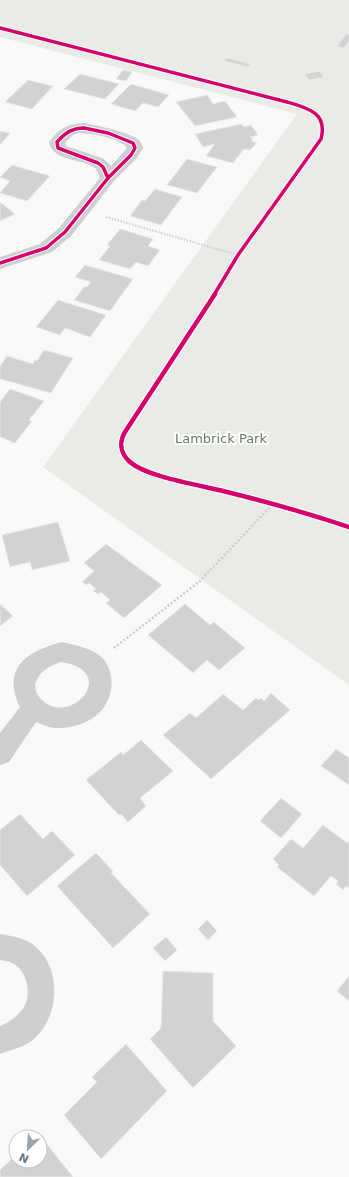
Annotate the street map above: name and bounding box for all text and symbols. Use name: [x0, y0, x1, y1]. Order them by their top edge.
park label: Lambrick Park: [175, 431, 267, 446]
north arrow: [8, 1129, 48, 1169]
text: N: [17, 1150, 31, 1165]

